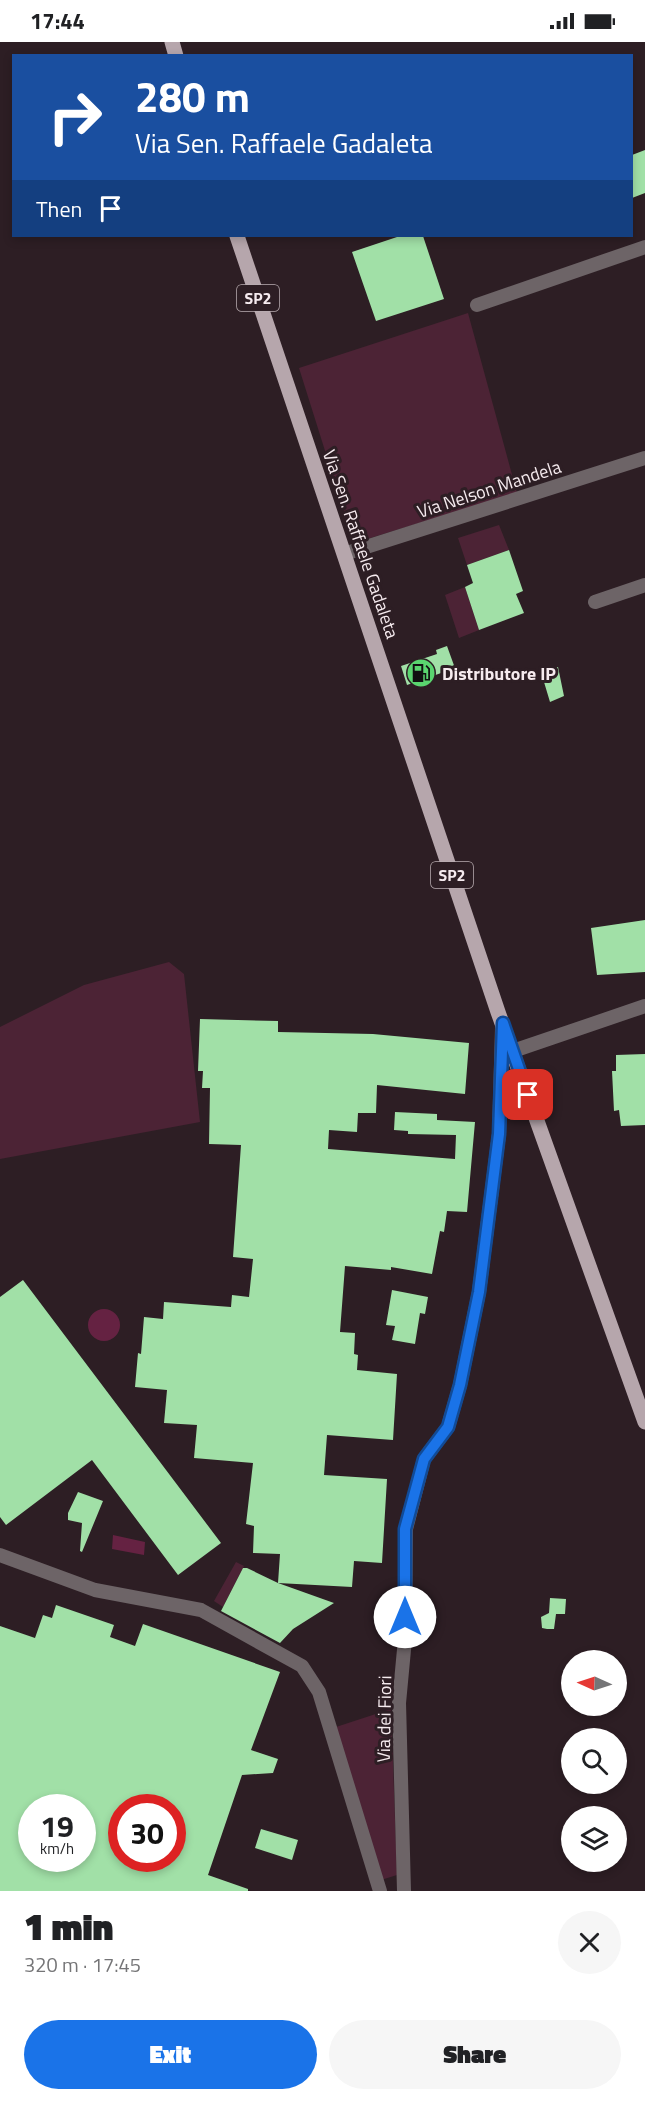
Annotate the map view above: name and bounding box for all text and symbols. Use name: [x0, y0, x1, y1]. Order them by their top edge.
text: 17:44: [30, 4, 85, 38]
text: 280 m: [135, 64, 250, 128]
icon: right: [36, 78, 114, 156]
text: Via Sen. Raffaele Gadaleta: [135, 122, 432, 163]
text: Then: [36, 192, 82, 226]
icon: arrive: [94, 192, 127, 225]
road number: SP2: [237, 285, 279, 311]
street label: Via Sen. Raffaele Gadaleta: [316, 446, 406, 642]
street label: Via Nelson Mandela: [414, 453, 564, 525]
fuel station icon: Distributore IP: [405, 657, 437, 689]
place label: Distributore IP: [442, 660, 556, 687]
road number: SP2: [431, 862, 473, 888]
pin: [502, 1069, 553, 1120]
icon: arrive: [511, 1078, 544, 1111]
position arrow: [373, 1585, 437, 1649]
north arrow: [561, 1650, 627, 1716]
map controls: [561, 1650, 627, 1872]
street label: Via dei Fiori: [370, 1675, 398, 1763]
button: search: [561, 1728, 627, 1794]
speed limit sign: 30: [108, 1794, 186, 1872]
text: 19: [40, 1803, 74, 1849]
button: layers: [561, 1806, 627, 1872]
text: km/h: [40, 1837, 74, 1860]
text: 1 min: [24, 1899, 113, 1954]
button: close: [558, 1911, 621, 1974]
text: 320 m · 17:45: [24, 1949, 141, 1980]
button: Exit: [24, 2020, 317, 2089]
button: Share: [329, 2020, 621, 2089]

